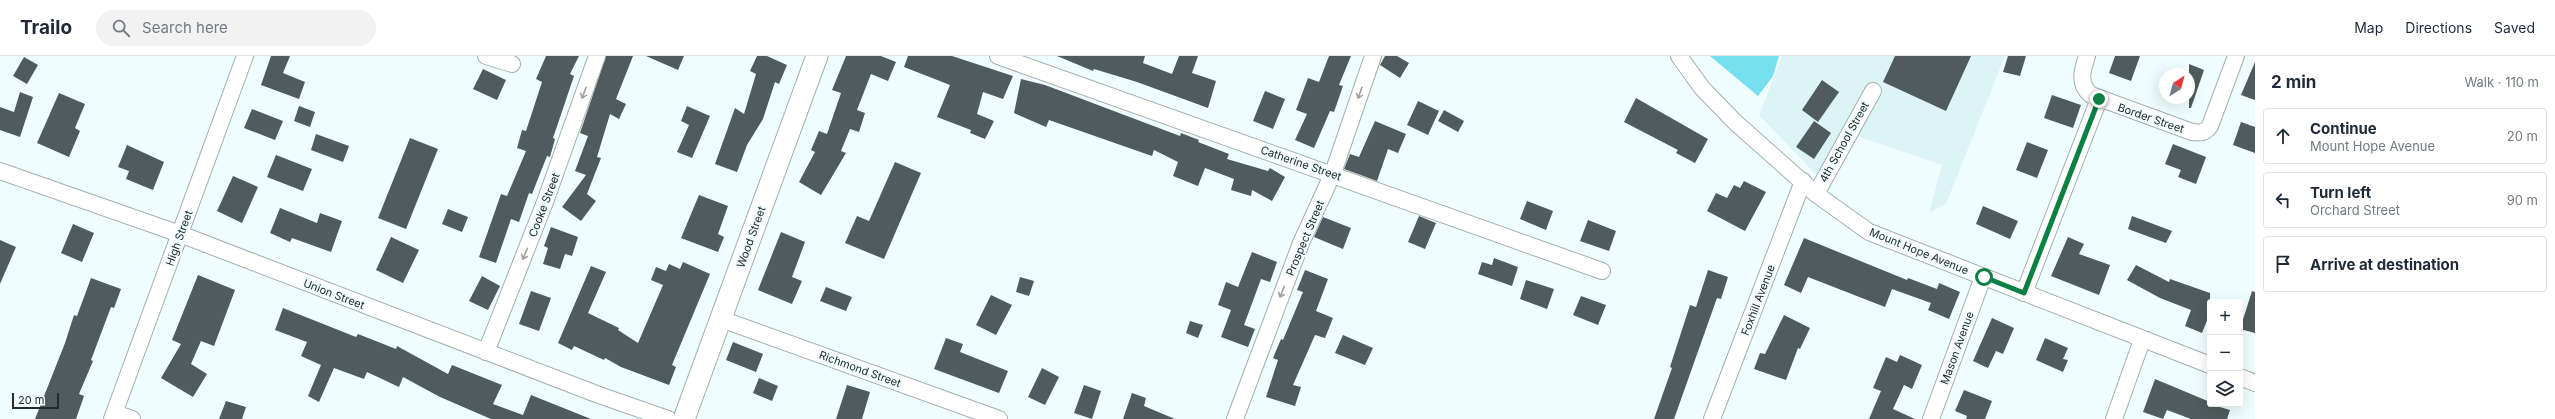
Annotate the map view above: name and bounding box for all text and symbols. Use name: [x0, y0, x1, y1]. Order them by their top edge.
search box: [96, 10, 376, 46]
text: Trailo: [20, 16, 72, 39]
icon: search: [110, 17, 132, 39]
text: Search here: [142, 18, 228, 37]
text: Map: [2354, 19, 2383, 36]
text: Directions: [2405, 19, 2472, 36]
text: Saved: [2494, 19, 2535, 36]
north arrow: [2159, 68, 2195, 104]
text: 2 min: [2271, 72, 2316, 92]
text: Walk · 110 m: [2464, 74, 2539, 90]
one-way arrow: [580, 86, 587, 99]
one-way arrow: [1356, 86, 1363, 99]
route end: [2090, 90, 2108, 108]
street label: 4th School Street: [1816, 99, 1872, 185]
street label: Border Street: [2116, 100, 2186, 136]
text: Continue: [2310, 119, 2377, 138]
icon: ahead: [2272, 125, 2294, 147]
text: 20 m: [2507, 128, 2538, 144]
text: Mount Hope Avenue: [2310, 138, 2435, 154]
street label: Catherine Street: [1259, 143, 1344, 184]
street label: Cooke Street: [525, 171, 563, 239]
text: Turn left: [2310, 183, 2371, 202]
icon: left: [2272, 189, 2294, 211]
text: 90 m: [2507, 192, 2538, 208]
street label: Prospect Street: [1283, 198, 1327, 278]
text: Orchard Street: [2310, 202, 2400, 218]
street label: Wood Street: [733, 204, 769, 270]
street label: High Street: [162, 208, 196, 268]
street label: Mount Hope Avenue: [1867, 225, 1971, 277]
one-way arrow: [520, 248, 528, 260]
icon: arrive: [2272, 253, 2294, 275]
text: Arrive at destination: [2310, 255, 2459, 274]
street label: Foxhill Avenue: [1738, 263, 1778, 337]
route start: [1975, 268, 1993, 286]
street label: Union Street: [301, 276, 367, 312]
one-way arrow: [1278, 286, 1286, 298]
map controls: [2207, 299, 2243, 407]
button: +: [2207, 299, 2243, 335]
street label: Mason Avenue: [1937, 310, 1977, 386]
button: −: [2207, 335, 2243, 371]
street label: Richmond Street: [817, 348, 903, 390]
button: layers: [2207, 371, 2243, 407]
scale bar: [12, 391, 59, 410]
text: 20 m: [18, 393, 44, 407]

